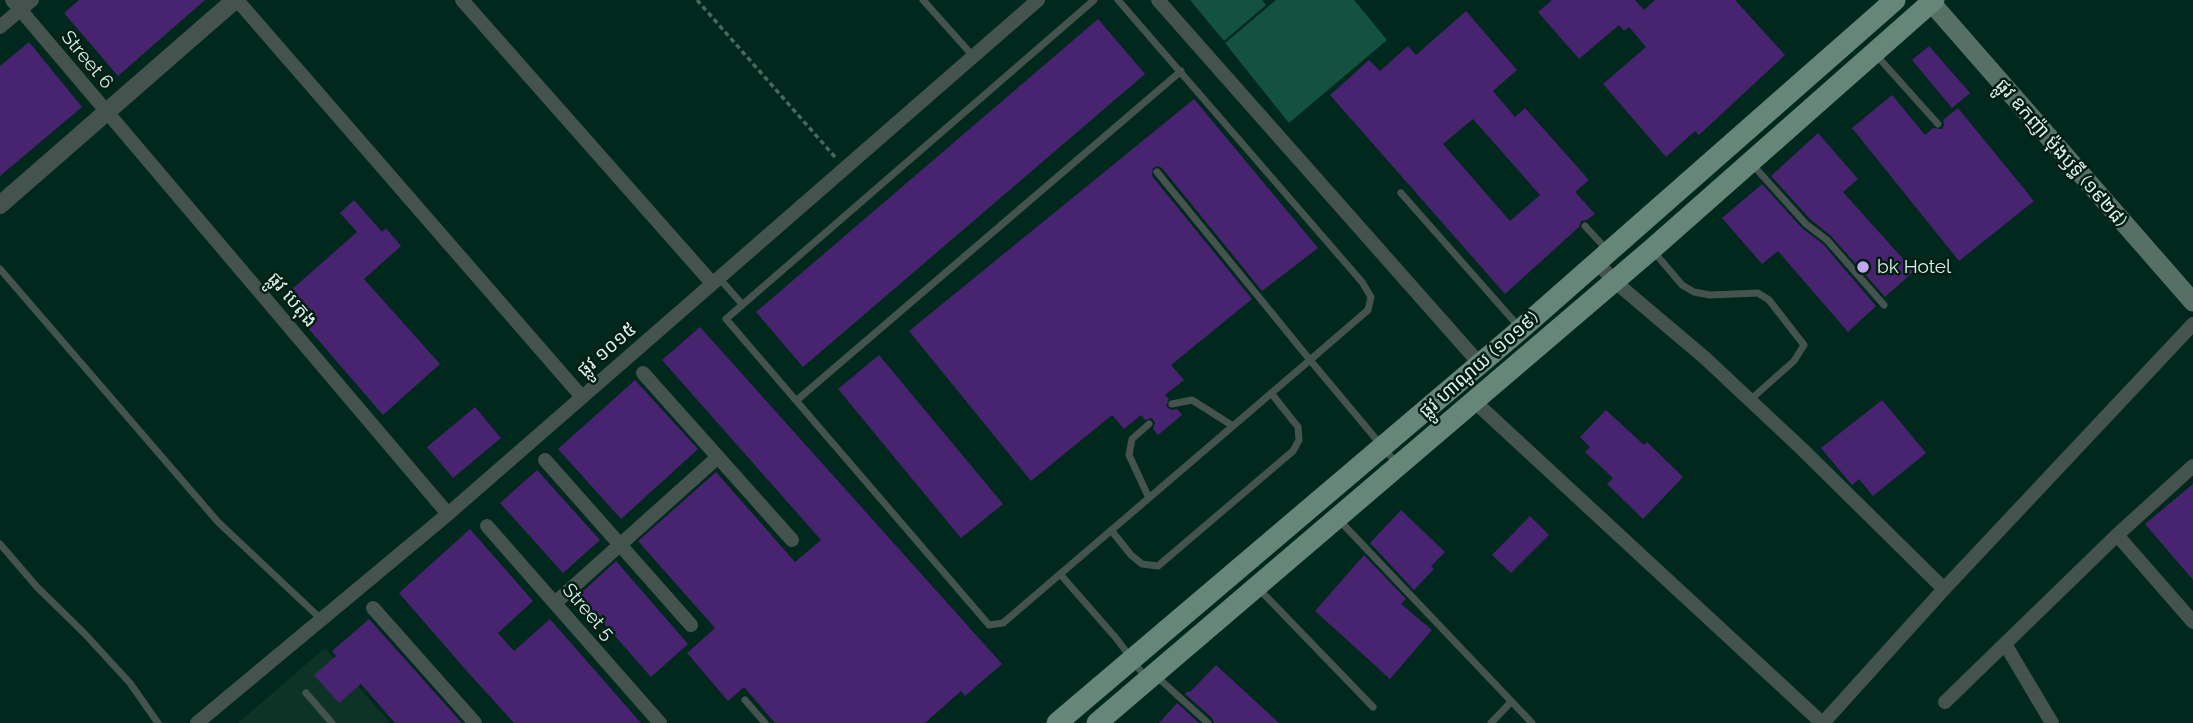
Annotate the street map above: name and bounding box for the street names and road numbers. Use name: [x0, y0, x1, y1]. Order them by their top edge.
street label: Street 6: [56, 26, 118, 94]
street label: ផ្លូវ ឧកញ៉ា ម៉ុងឫទ្ធី (១៩២៨): [1990, 74, 2132, 232]
street label: ផ្លូវ បេតុង: [262, 268, 322, 332]
street label: ផ្លូវ ហាណូយ (១០១៩): [1414, 307, 1544, 423]
street label: ផ្លូវ ១០១៥: [573, 318, 641, 382]
street label: Street 5: [557, 579, 619, 645]

